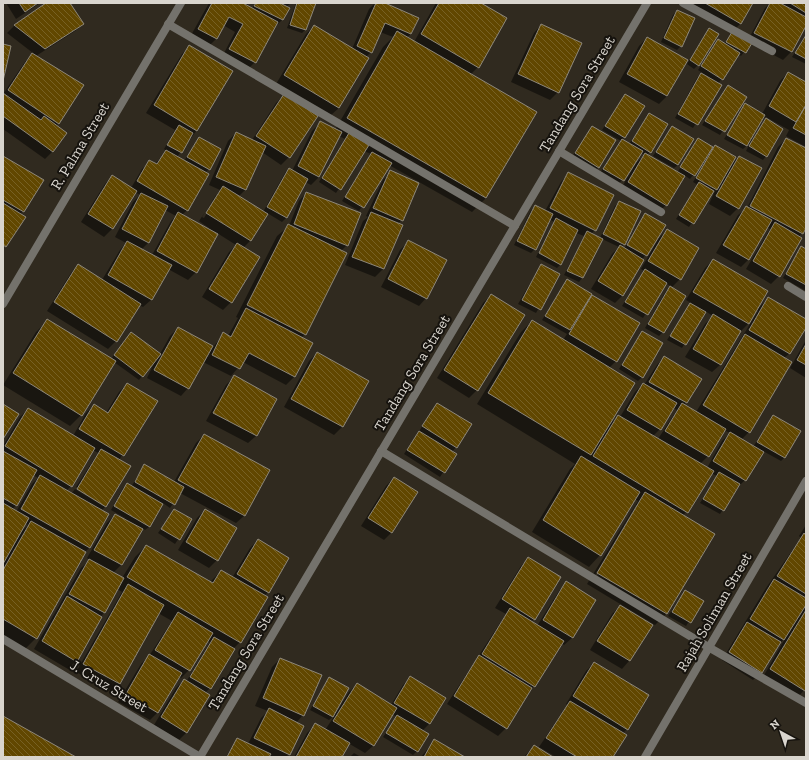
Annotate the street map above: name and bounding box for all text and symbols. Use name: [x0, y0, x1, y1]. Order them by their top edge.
street label: Tandang Sora Street: [535, 32, 619, 155]
street label: R. Palma Street: [47, 99, 113, 193]
street label: Tandang Sora Street: [370, 311, 454, 434]
street label: Rajah Soliman Street: [673, 549, 756, 675]
street label: Tandang Sora Street: [204, 590, 288, 713]
street label: J. Cruz Street: [67, 656, 151, 716]
north arrow: [761, 712, 801, 752]
text: N: [768, 717, 783, 732]

